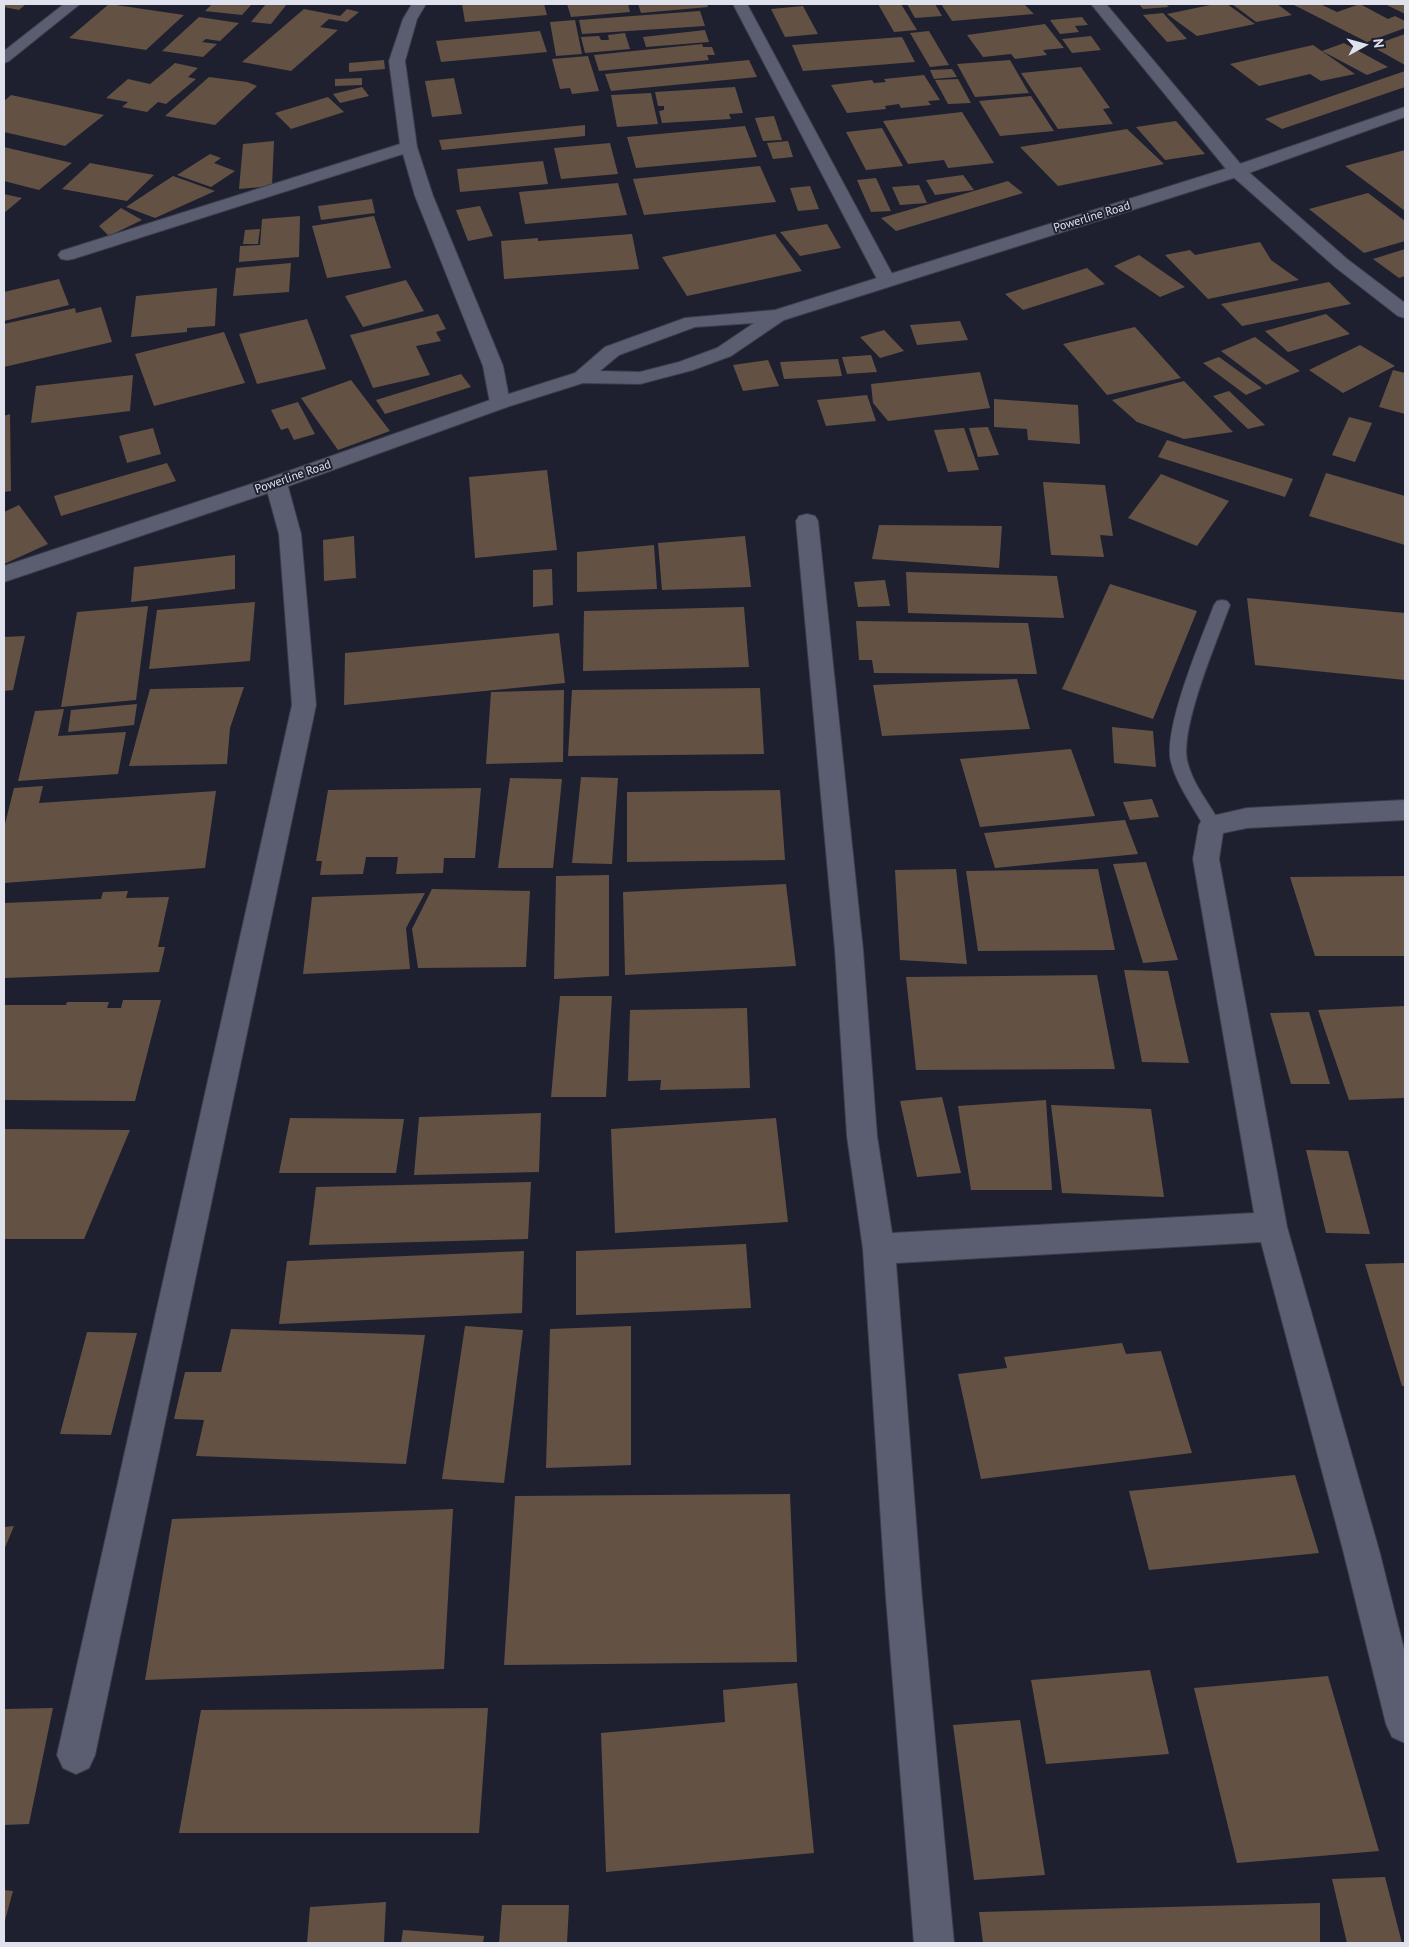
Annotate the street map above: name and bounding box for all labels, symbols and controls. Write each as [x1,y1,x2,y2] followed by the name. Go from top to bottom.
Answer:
[1339,20,1389,70] north arrow
[1369,38,1388,49] text: N
[1052,199,1132,235] street label: Powerline Road
[253,457,333,497] street label: Powerline Road

